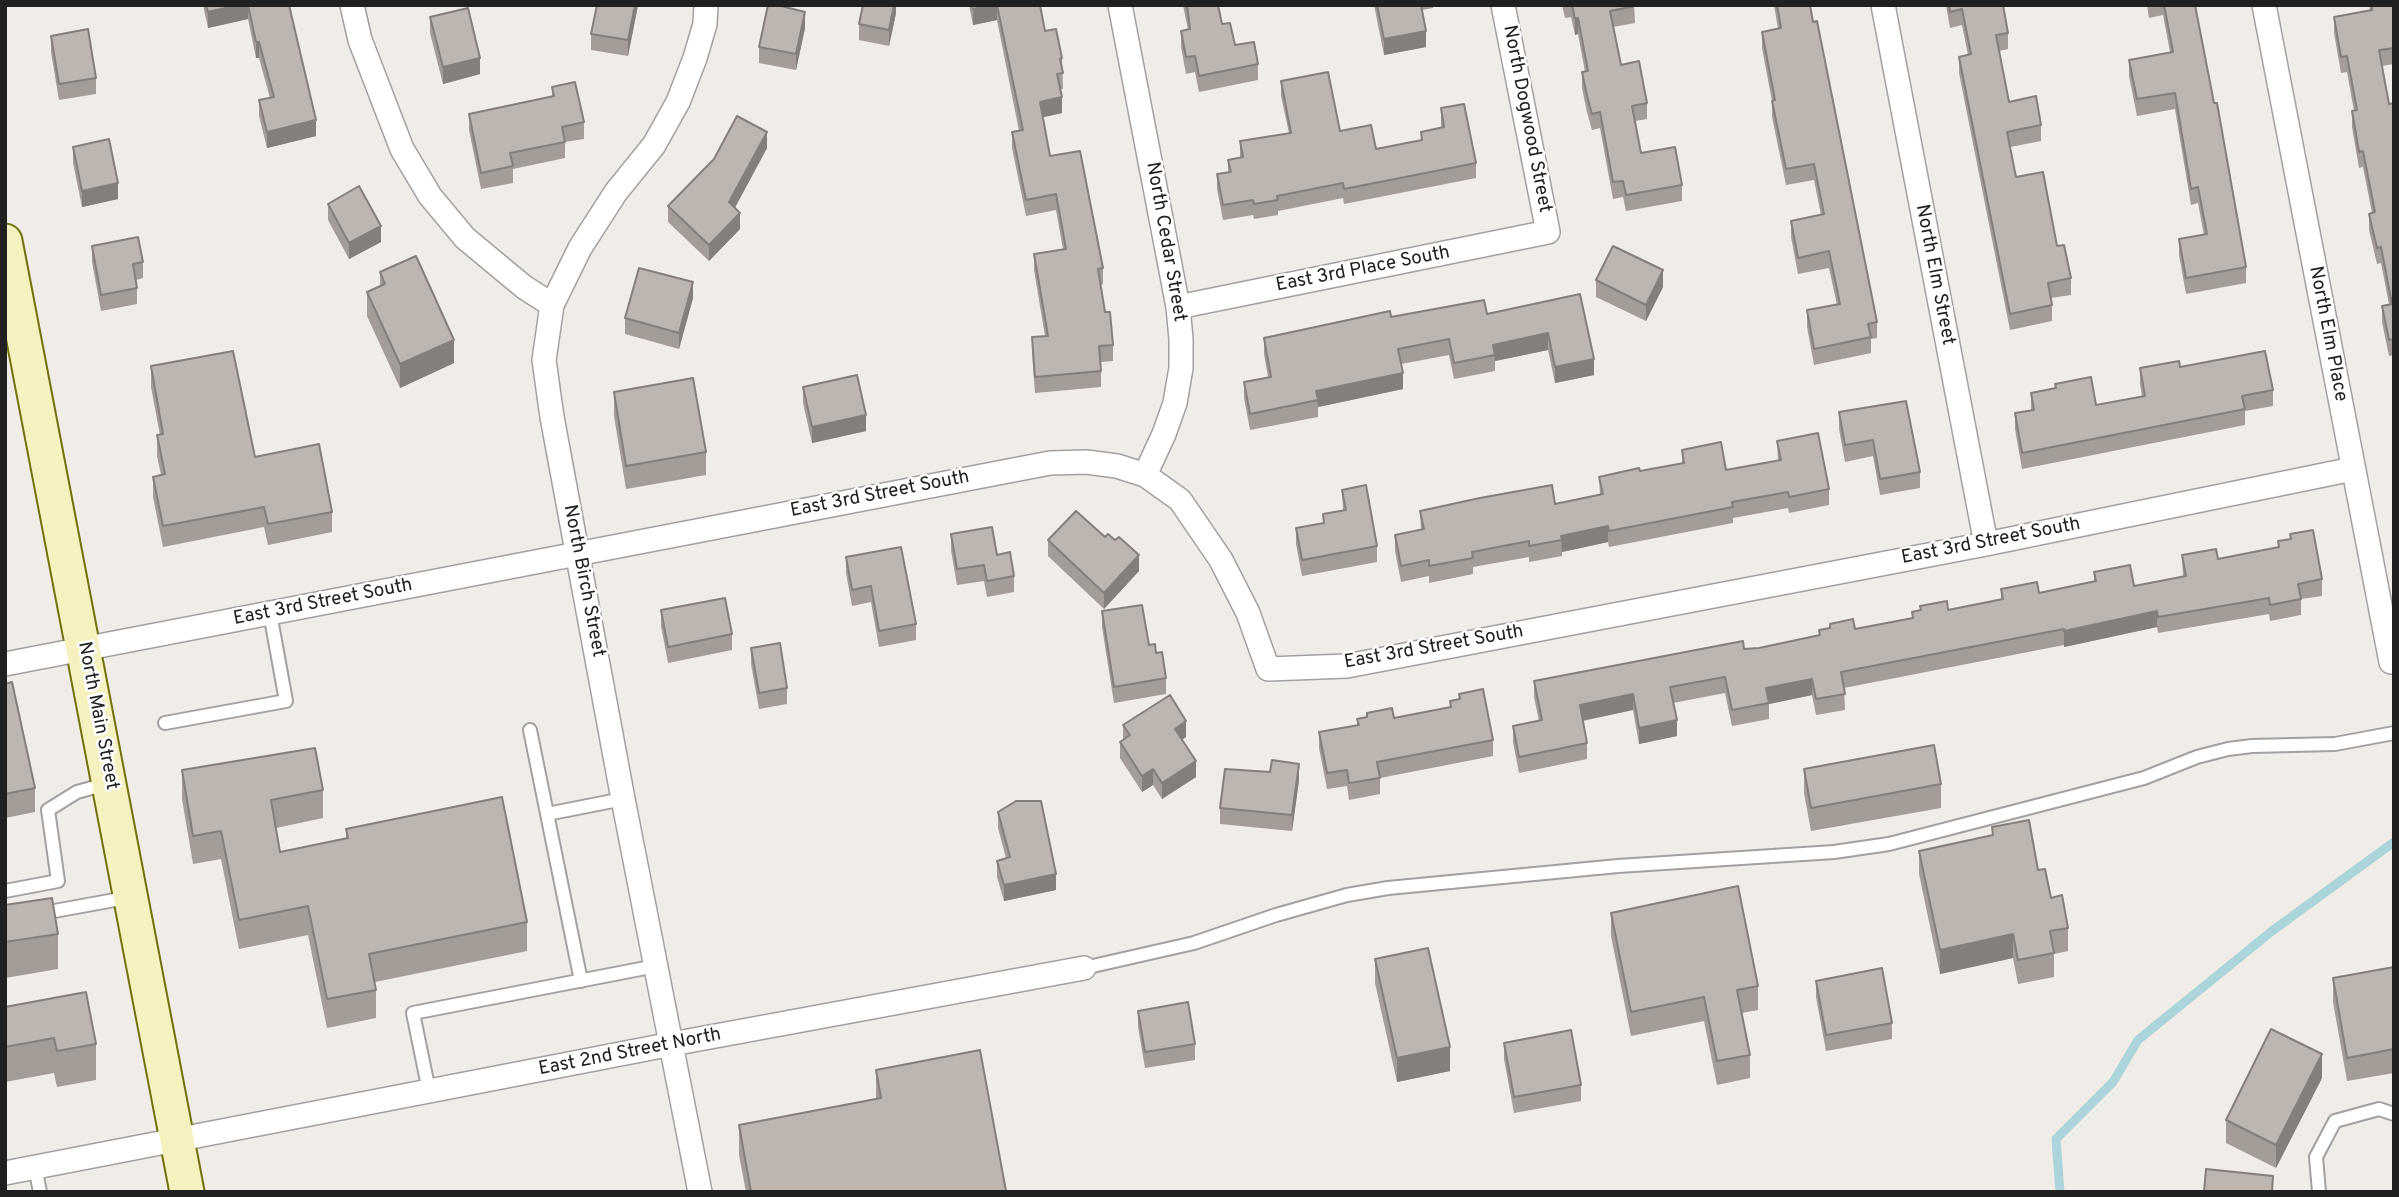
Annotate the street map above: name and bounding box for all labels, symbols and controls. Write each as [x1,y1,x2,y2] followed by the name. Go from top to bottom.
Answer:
[1497,23,1555,215] street label: North Dogwood Street
[1140,160,1190,324] street label: North Cedar Street
[1909,203,1959,347] street label: North Elm Street
[1274,242,1452,298] street label: East 3rd Place South
[2303,264,2351,404] street label: North Elm Place
[789,466,971,524] street label: East 3rd Street South
[557,503,609,659] street label: North Birch Street
[1900,513,2082,571] street label: East 3rd Street South
[232,574,414,632] street label: East 3rd Street South
[1343,621,1525,675] street label: East 3rd Street South
[71,640,123,792] street label: North Main Street
[537,1024,723,1082] street label: East 2nd Street North

